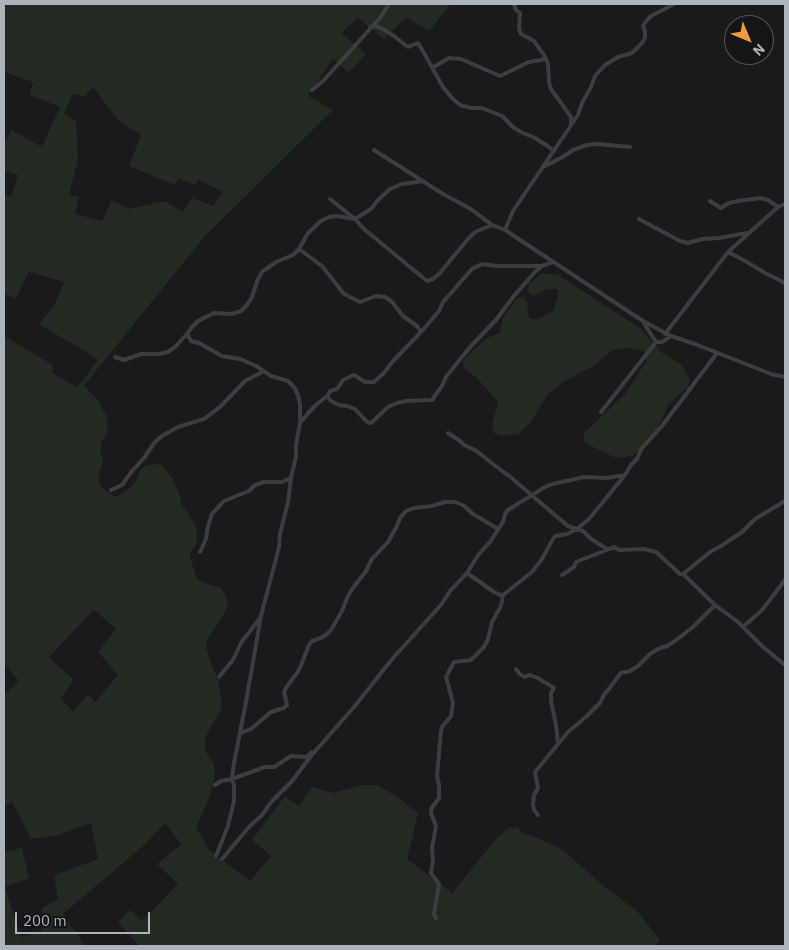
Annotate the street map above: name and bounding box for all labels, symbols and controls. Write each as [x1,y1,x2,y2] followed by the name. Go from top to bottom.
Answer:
[724,15,774,65] north arrow
[749,40,769,60] text: N
[18,902,152,934] scale bar
[23,911,67,930] text: 200 m

